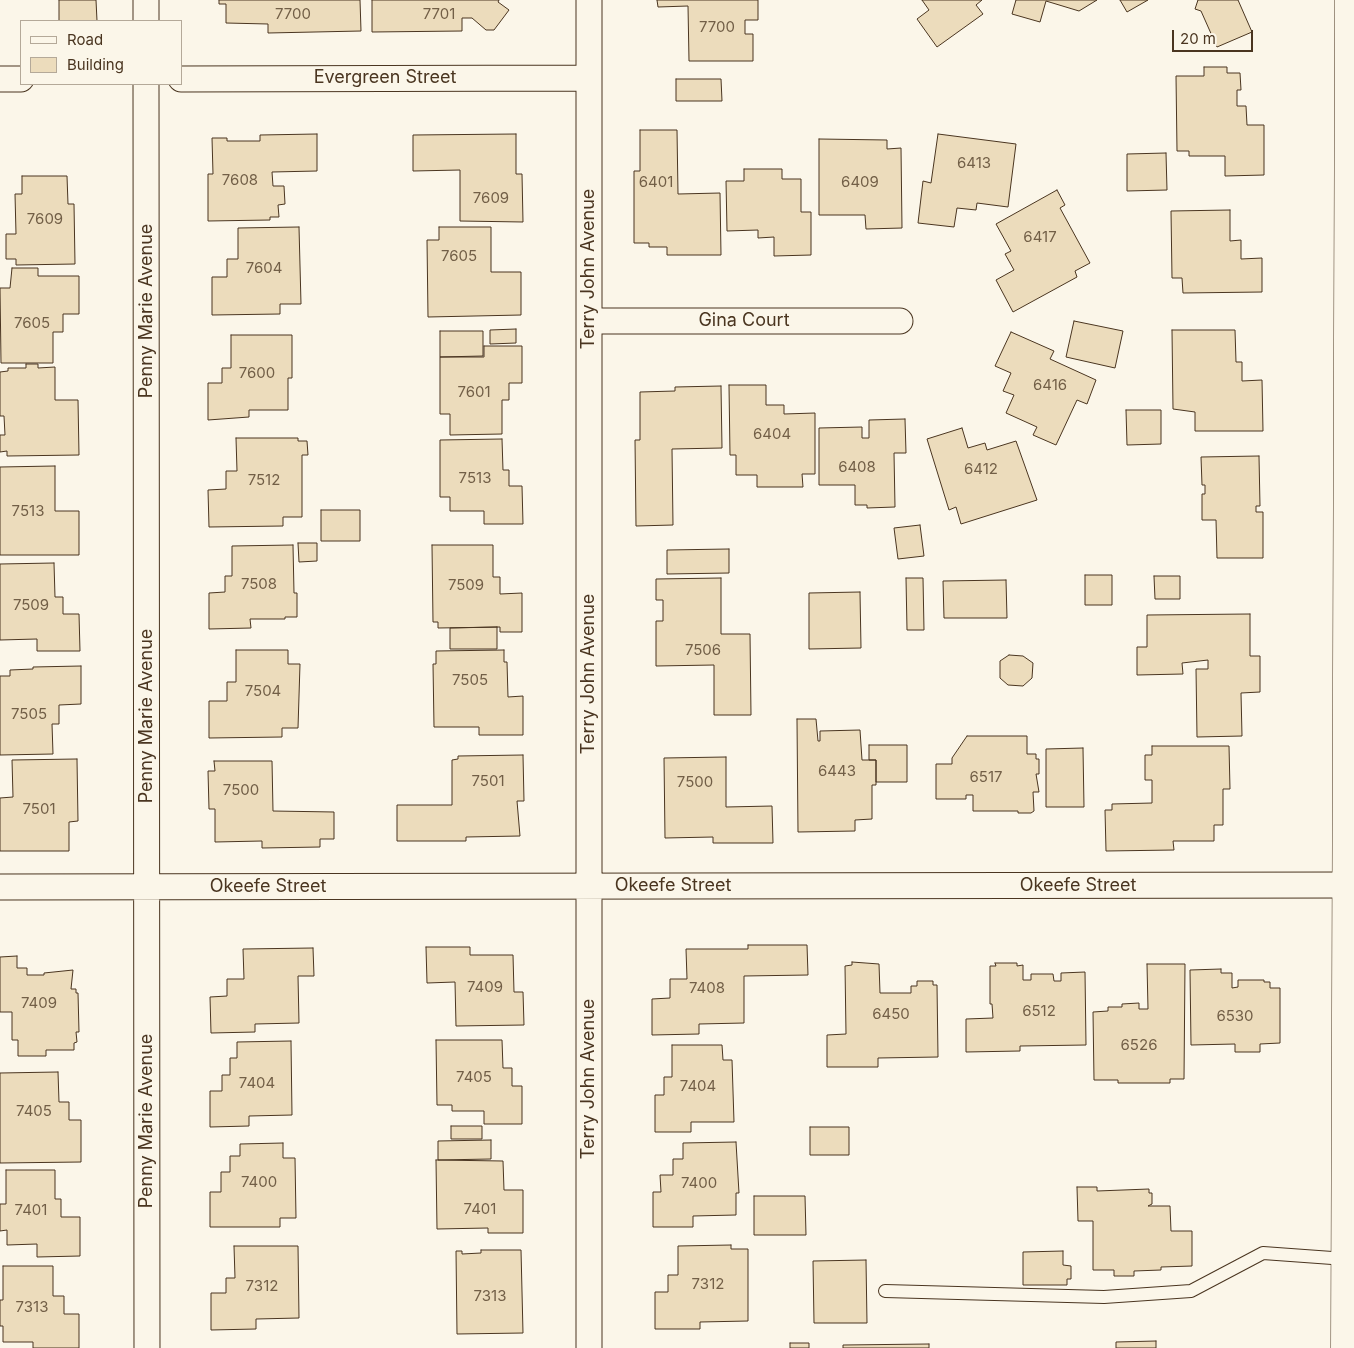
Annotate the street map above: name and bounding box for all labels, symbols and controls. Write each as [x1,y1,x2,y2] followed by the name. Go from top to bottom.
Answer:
[275,5,311,23] house number: 7700
[423,5,455,23] house number: 7701
[699,18,735,36] house number: 7700
[20,20,182,85] legend
[1174,20,1255,52] scale bar
[1180,29,1216,48] text: 20 m
[67,30,103,49] text: Road
[67,55,124,74] text: Building
[314,67,456,89] street label: Evergreen Street
[957,154,991,172] house number: 6413
[222,171,258,189] house number: 7608
[639,173,673,191] house number: 6401
[841,173,879,191] house number: 6409
[473,189,509,207] house number: 7609
[578,189,600,349] street label: Terry John Avenue
[27,210,63,228] house number: 7609
[136,224,158,398] street label: Penny Marie Avenue
[1023,228,1057,246] house number: 6417
[441,247,477,265] house number: 7605
[246,259,282,277] house number: 7604
[698,310,790,332] street label: Gina Court
[14,314,50,332] house number: 7605
[239,364,275,382] house number: 7600
[1033,376,1067,394] house number: 6416
[457,383,491,401] house number: 7601
[753,425,791,443] house number: 6404
[838,458,876,476] house number: 6408
[964,460,998,478] house number: 6412
[459,469,491,487] house number: 7513
[248,471,280,489] house number: 7512
[12,502,44,520] house number: 7513
[241,575,277,593] house number: 7508
[448,576,484,594] house number: 7509
[578,594,600,754] street label: Terry John Avenue
[13,596,49,614] house number: 7509
[136,629,158,803] street label: Penny Marie Avenue
[685,641,721,659] house number: 7506
[452,671,488,689] house number: 7505
[245,682,281,700] house number: 7504
[11,705,47,723] house number: 7505
[818,762,856,780] house number: 6443
[969,768,1003,786] house number: 6517
[471,772,505,790] house number: 7501
[677,773,713,791] house number: 7500
[223,781,259,799] house number: 7500
[22,800,56,818] house number: 7501
[615,875,731,897] street label: Okeefe Street
[1020,875,1136,897] street label: Okeefe Street
[210,876,326,898] street label: Okeefe Street
[467,978,503,996] house number: 7409
[689,979,725,997] house number: 7408
[21,994,57,1012] house number: 7409
[578,999,600,1159] street label: Terry John Avenue
[1022,1002,1056,1020] house number: 6512
[872,1005,910,1023] house number: 6450
[1216,1007,1254,1025] house number: 6530
[136,1034,158,1208] street label: Penny Marie Avenue
[1121,1036,1157,1054] house number: 6526
[456,1068,492,1086] house number: 7405
[239,1074,275,1092] house number: 7404
[680,1077,716,1095] house number: 7404
[16,1102,52,1120] house number: 7405
[241,1173,277,1191] house number: 7400
[681,1174,717,1192] house number: 7400
[464,1200,496,1218] house number: 7401
[15,1201,47,1219] house number: 7401
[692,1275,724,1293] house number: 7312
[246,1277,278,1295] house number: 7312
[474,1287,506,1305] house number: 7313
[16,1298,48,1316] house number: 7313

